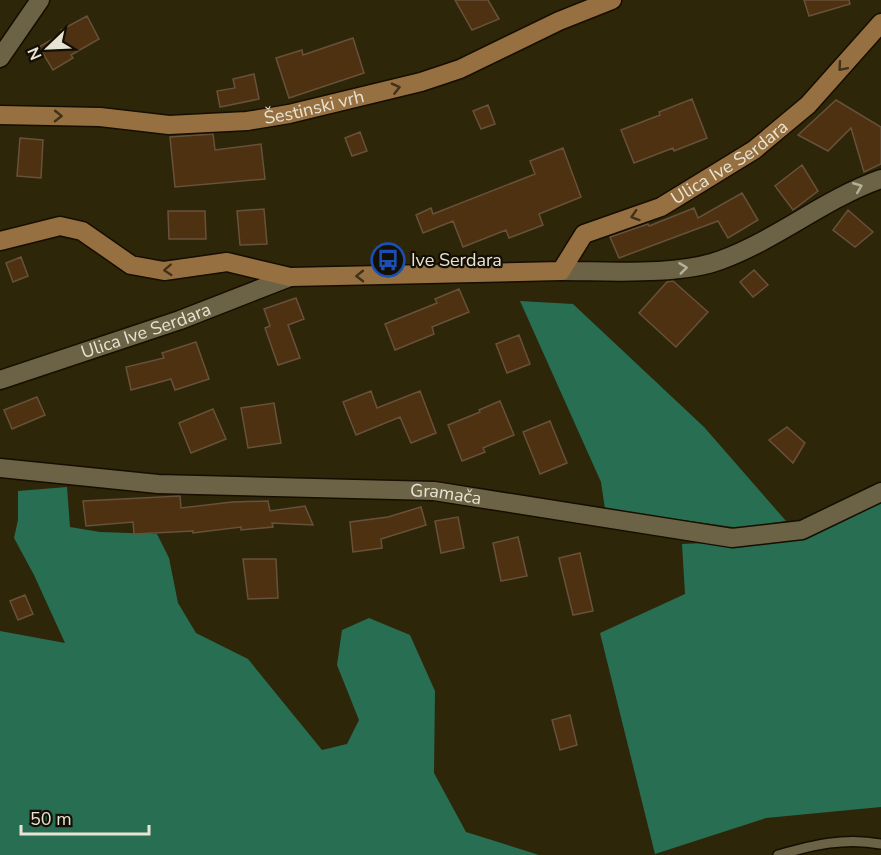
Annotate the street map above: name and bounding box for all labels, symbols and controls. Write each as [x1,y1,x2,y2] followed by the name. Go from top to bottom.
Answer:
[18,18,78,78] north arrow
[23,44,48,63] text: N
[838,60,849,71] one-way arrow
[391,82,401,95] one-way arrow
[262,84,367,130] street label: Šestinski vrh
[54,110,63,122] one-way arrow
[666,115,793,210] street label: Ulica Ive Serdara
[852,182,863,194] one-way arrow
[630,209,641,221] one-way arrow
[370,242,406,278] bus stop icon: Ive Serdara
[411,248,502,272] place label: Ive Serdara
[163,263,172,276] one-way arrow
[678,263,687,275] one-way arrow
[356,270,365,282] one-way arrow
[78,297,214,364] street label: Ulica Ive Serdara
[410,478,483,510] street label: Gramača
[21,798,148,836] scale bar
[30,807,72,831] text: 50 m

